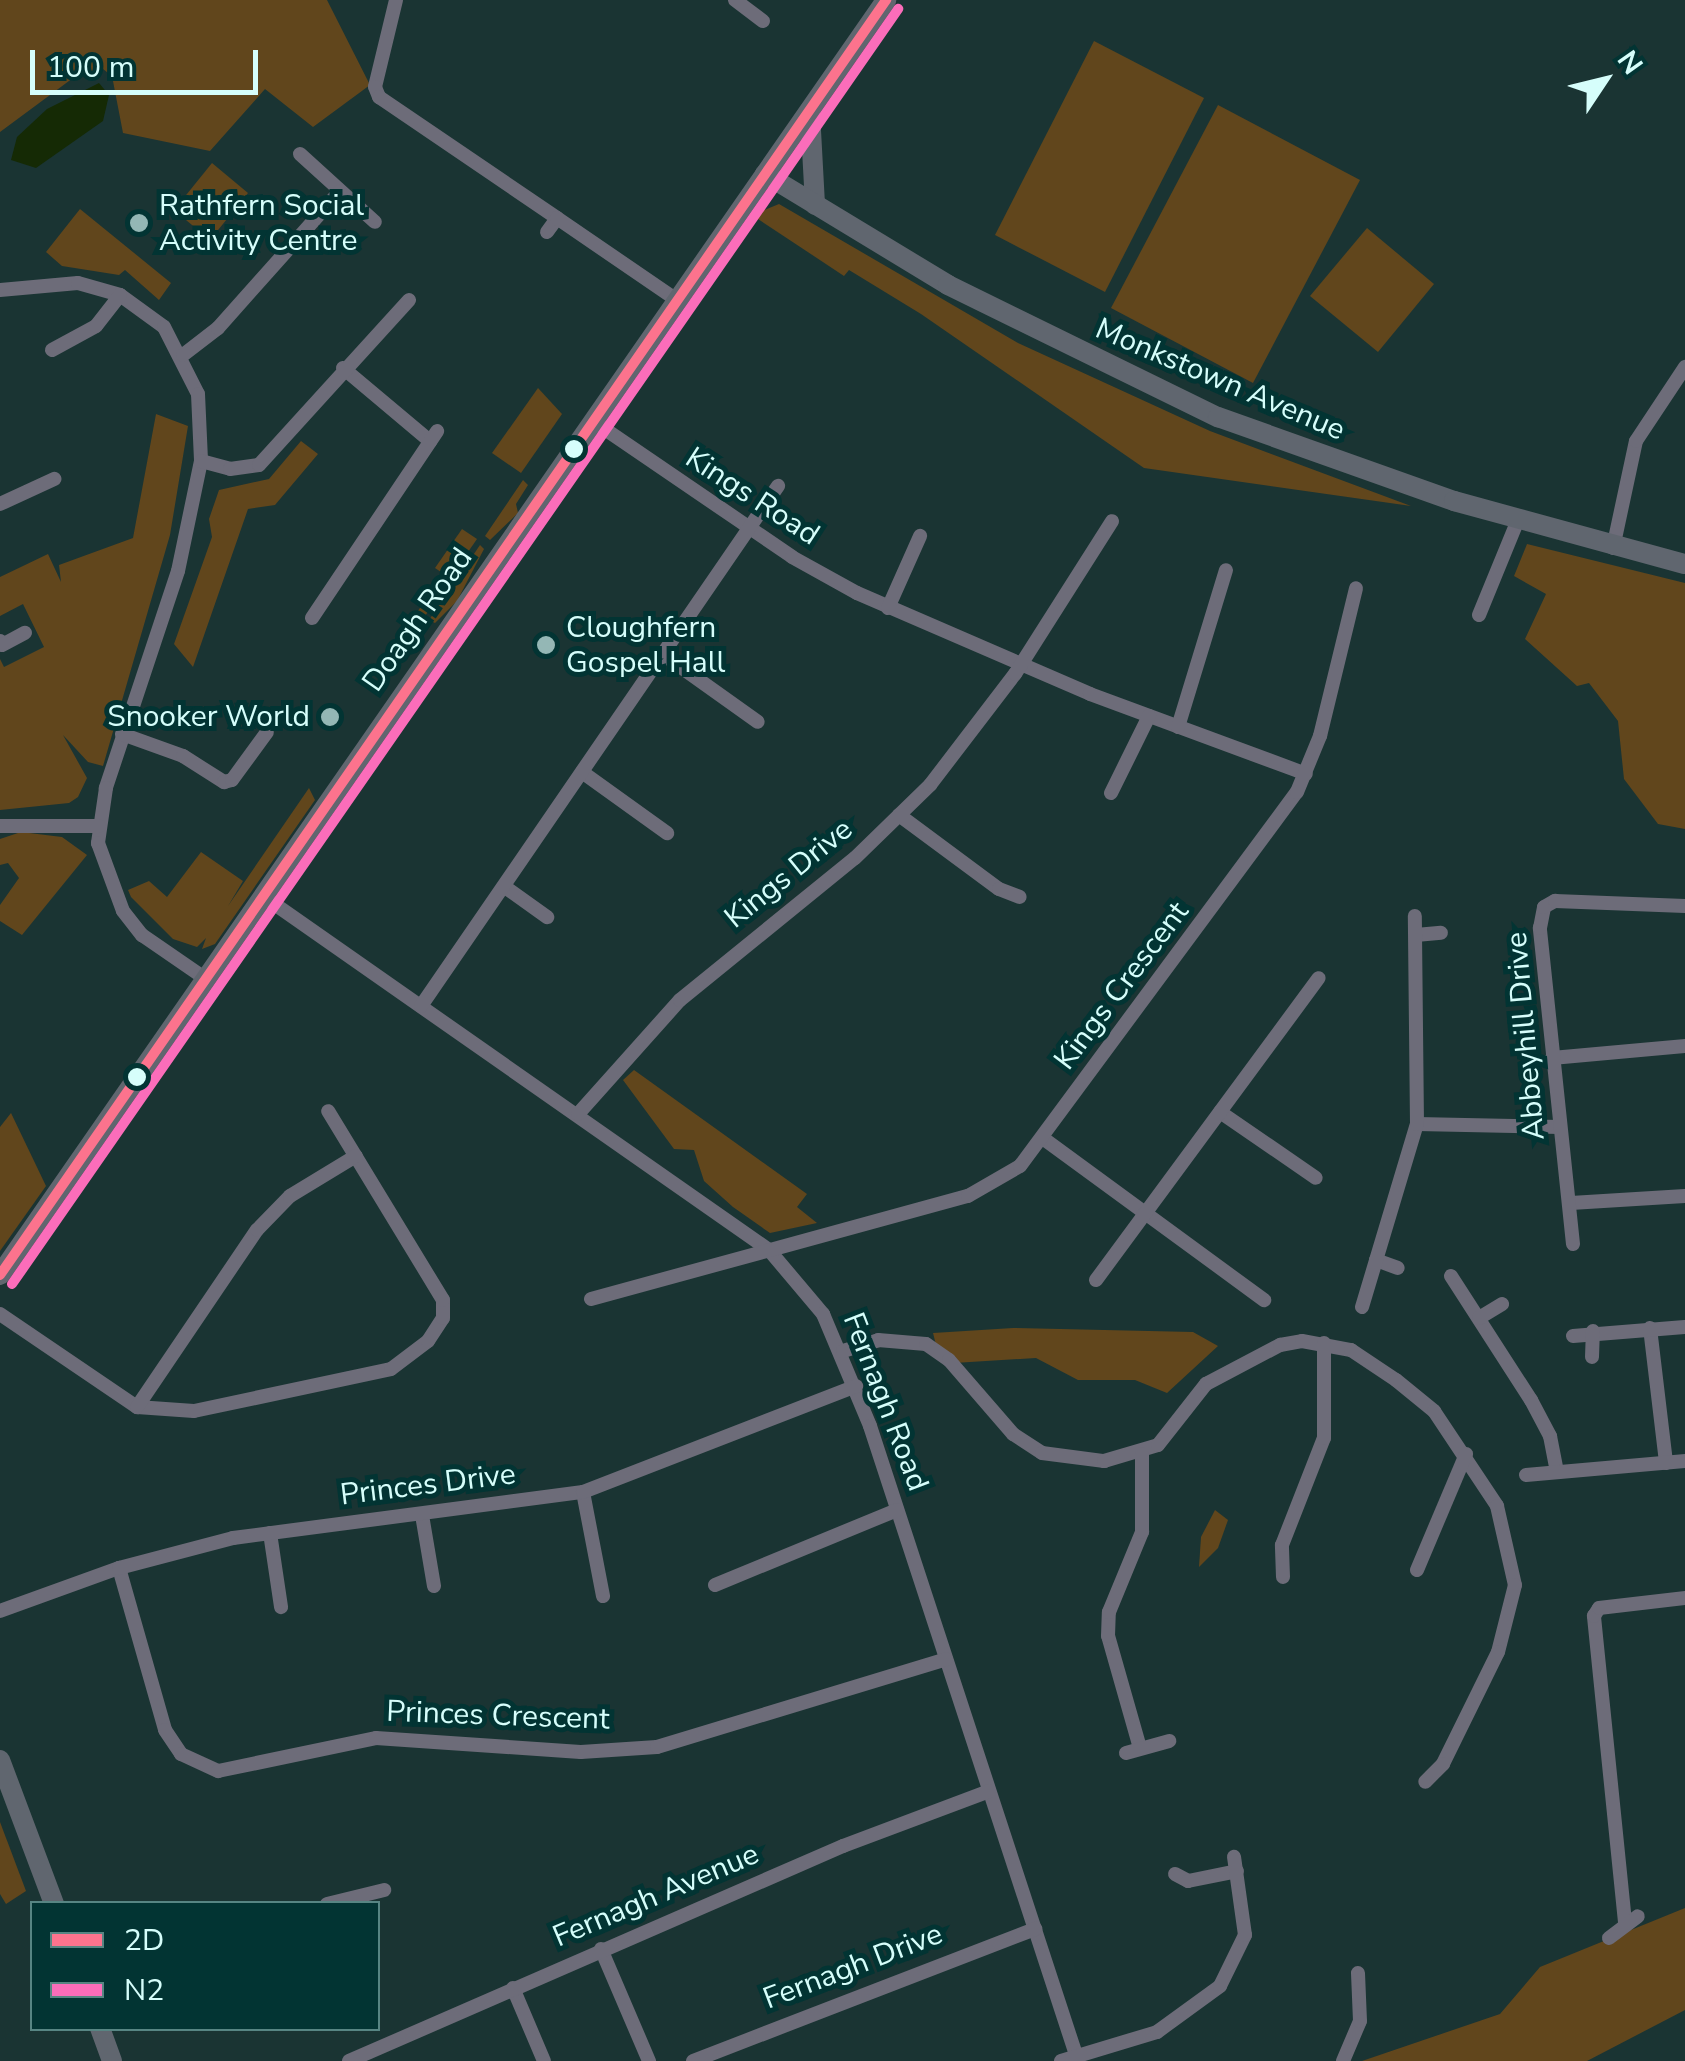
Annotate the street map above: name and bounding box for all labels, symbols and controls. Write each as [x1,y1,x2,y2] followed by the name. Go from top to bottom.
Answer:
[35,30,262,92] scale bar
[1555,30,1655,130] north arrow
[1608,43,1651,82] text: N
[47,47,134,88] text: 100 m
[159,188,364,258] place label: Rathfern Social Activity Centre
[128,212,150,234] marker: Rathfern Social Activity Centre
[1090,311,1350,449] street label: Monkstown Avenue
[564,439,584,459] unlabelled marker
[678,440,826,554] street label: Kings Road
[355,541,481,699] street label: Doagh Road
[566,610,725,680] place label: Cloughfern Gospel Hall
[535,634,557,656] marker: Cloughfern Gospel Hall
[107,699,310,735] place label: Snooker World
[319,706,341,728] marker: Snooker World
[718,812,860,936] street label: Kings Drive
[1047,895,1197,1077] street label: Kings Crescent
[1499,930,1553,1142] street label: Abbeyhill Drive
[127,1067,147,1087] unlabelled marker
[835,1308,935,1496] street label: Fernagh Road
[338,1456,518,1514] street label: Princes Drive
[386,1694,610,1738] street label: Princes Crescent
[548,1836,764,1956] street label: Fernagh Avenue
[30,1901,380,2031] legend
[758,1916,948,2018] street label: Fernagh Drive
[124,1920,164,1961] text: 2D
[124,1970,164,2011] text: N2

